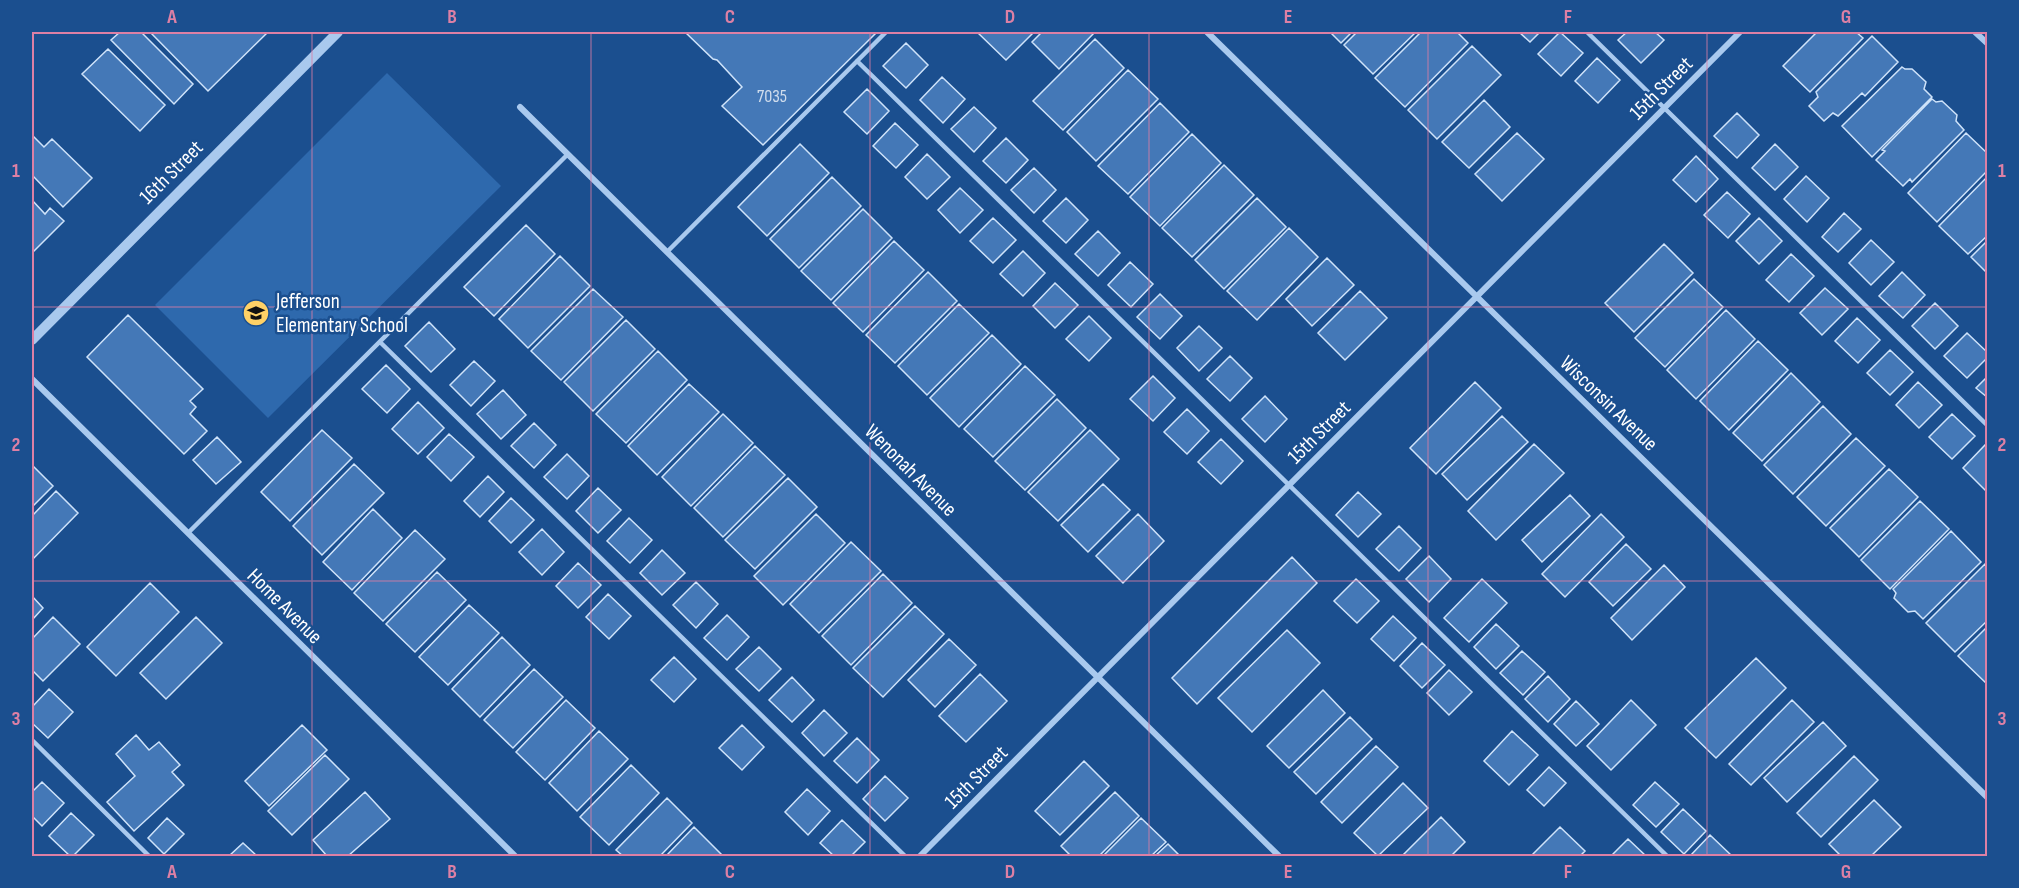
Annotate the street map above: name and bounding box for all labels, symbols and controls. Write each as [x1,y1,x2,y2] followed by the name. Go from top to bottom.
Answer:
[166,5,177,29] text: A
[447,5,457,29] text: B
[725,5,735,29] text: C
[1005,5,1015,29] text: D
[1284,5,1292,29] text: E
[1564,5,1572,29] text: F
[1841,5,1851,29] text: G
[1625,52,1698,125] street label: 15th Street
[757,86,787,107] house number: 7035
[134,135,208,209] street label: 16th Street
[12,159,20,183] text: 1
[1998,159,2006,183] text: 1
[275,289,408,338] place label: Jefferson Elementary School
[241,298,271,328] school or university icon: Jefferson Elementary School
[1555,351,1663,456] street label: Wisconsin Avenue
[1283,396,1356,469] street label: 15th Street
[859,419,962,522] street label: Wenonah Avenue
[12,433,20,457] text: 2
[1998,433,2006,457] text: 2
[242,564,327,649] street label: Home Avenue
[12,707,21,731] text: 3
[1998,707,2007,731] text: 3
[940,741,1013,814] street label: 15th Street
[166,860,177,884] text: A
[447,860,457,884] text: B
[725,860,735,884] text: C
[1005,860,1015,884] text: D
[1284,860,1292,884] text: E
[1564,860,1572,884] text: F
[1841,860,1851,884] text: G

